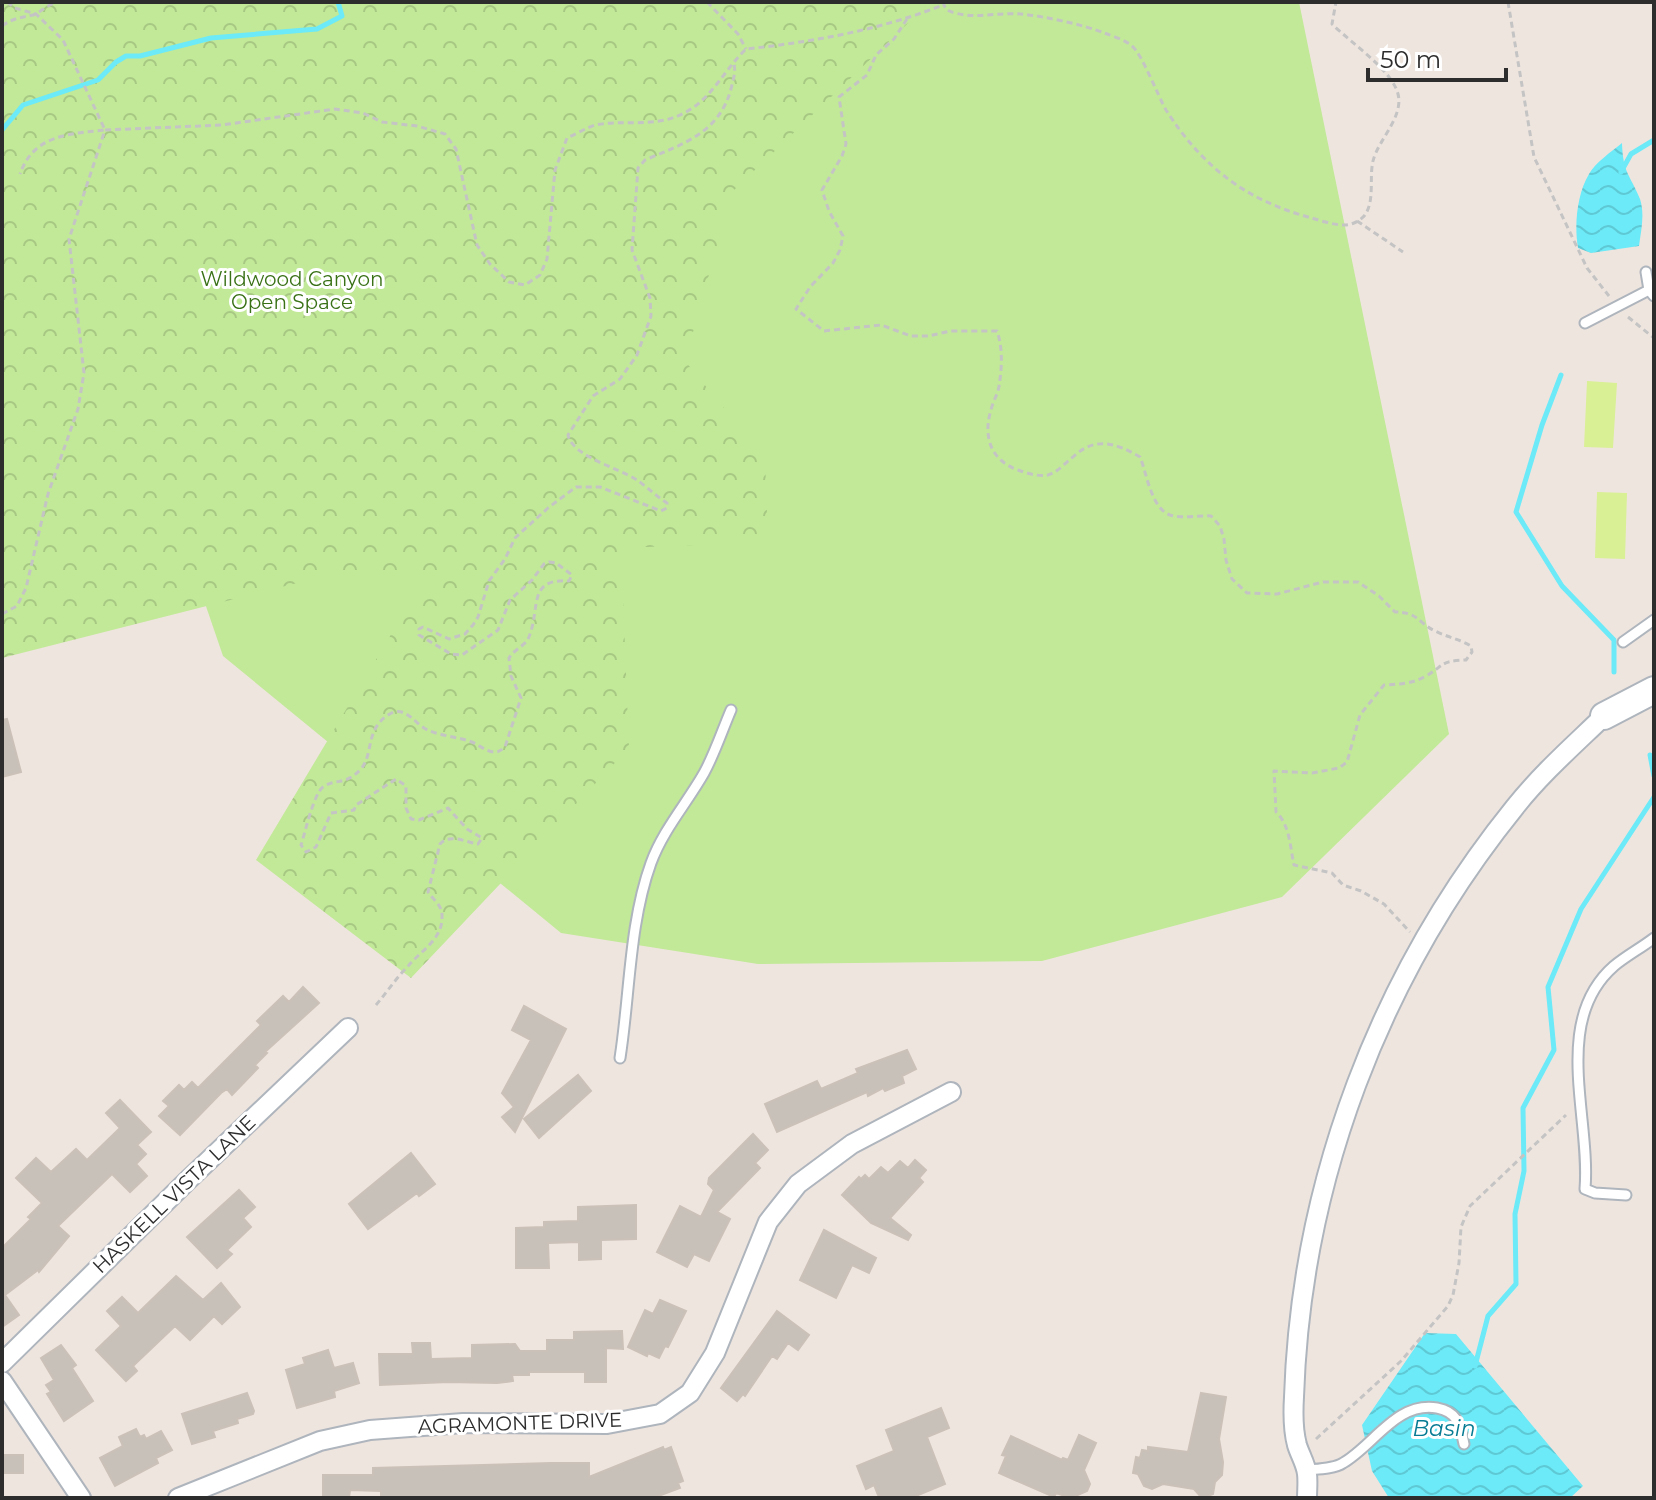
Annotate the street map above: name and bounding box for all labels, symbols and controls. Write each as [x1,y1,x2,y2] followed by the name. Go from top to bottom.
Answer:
[1368,32,1506,82] scale bar
[1380,45,1441,74] text: 50 m
[201,267,383,314] park label: Wildwood Canyon Open Space
[88,1110,260,1278] street label: HASKELL VISTA LANE
[417,1407,623,1439] street label: AGRAMONTE DRIVE
[1412,1415,1476,1442] water label: Basin

